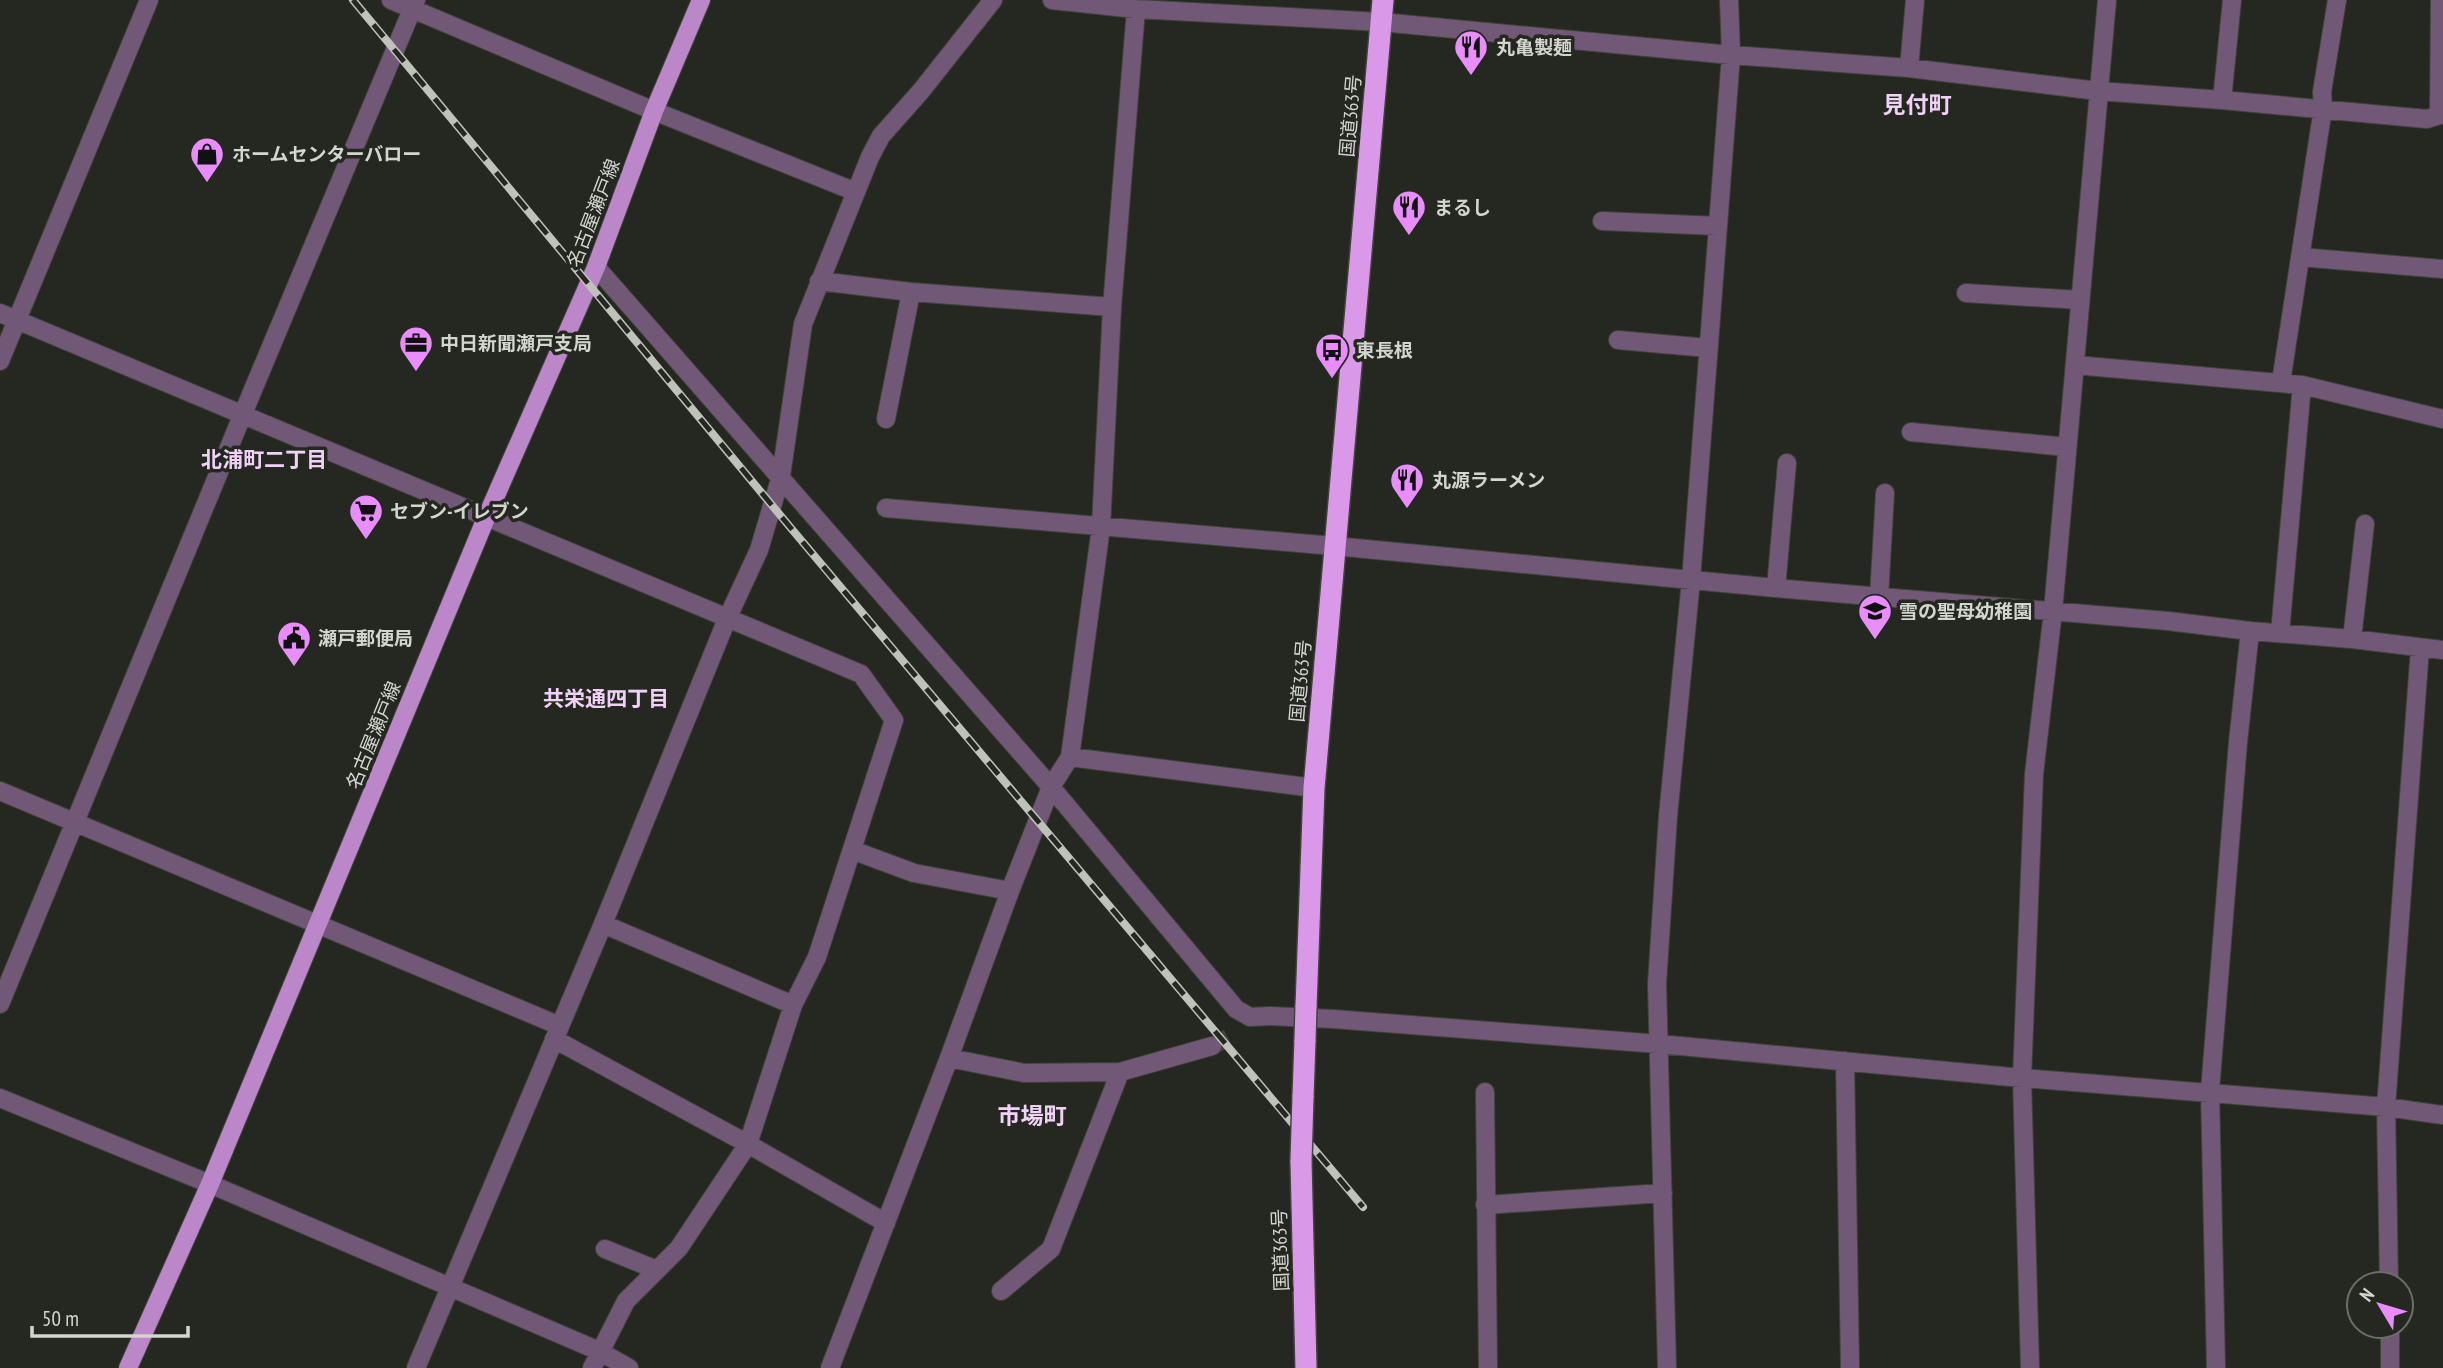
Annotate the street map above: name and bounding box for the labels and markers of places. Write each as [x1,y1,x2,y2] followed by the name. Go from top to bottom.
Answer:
[1452,28,1490,77] restaurant icon: 丸亀製麺
[1496,35,1572,59] place label: 丸亀製麺
[188,135,226,184] shop icon: ホームセンターバロー
[232,142,421,166] place label: ホームセンターバロー
[1390,188,1428,237] restaurant icon: まるし
[1434,195,1491,219] place label: まるし
[397,324,435,373] office icon: 中日新聞瀬戸支局
[440,331,592,355] place label: 中日新聞瀬戸支局
[1313,331,1351,380] bus stop icon: 東長根
[1356,338,1413,362] place label: 東長根
[1388,461,1426,510] restaurant icon: 丸源ラーメン
[1432,468,1545,492] place label: 丸源ラーメン
[347,492,385,541] supermarket icon: セブン-イレブン
[390,499,529,523] place label: セブン-イレブン
[1856,592,1894,641] school or university icon: 雪の聖母幼稚園
[1899,599,2032,623] place label: 雪の聖母幼稚園
[275,619,313,668] public building icon: 瀬戸郵便局
[318,626,413,650] place label: 瀬戸郵便局

